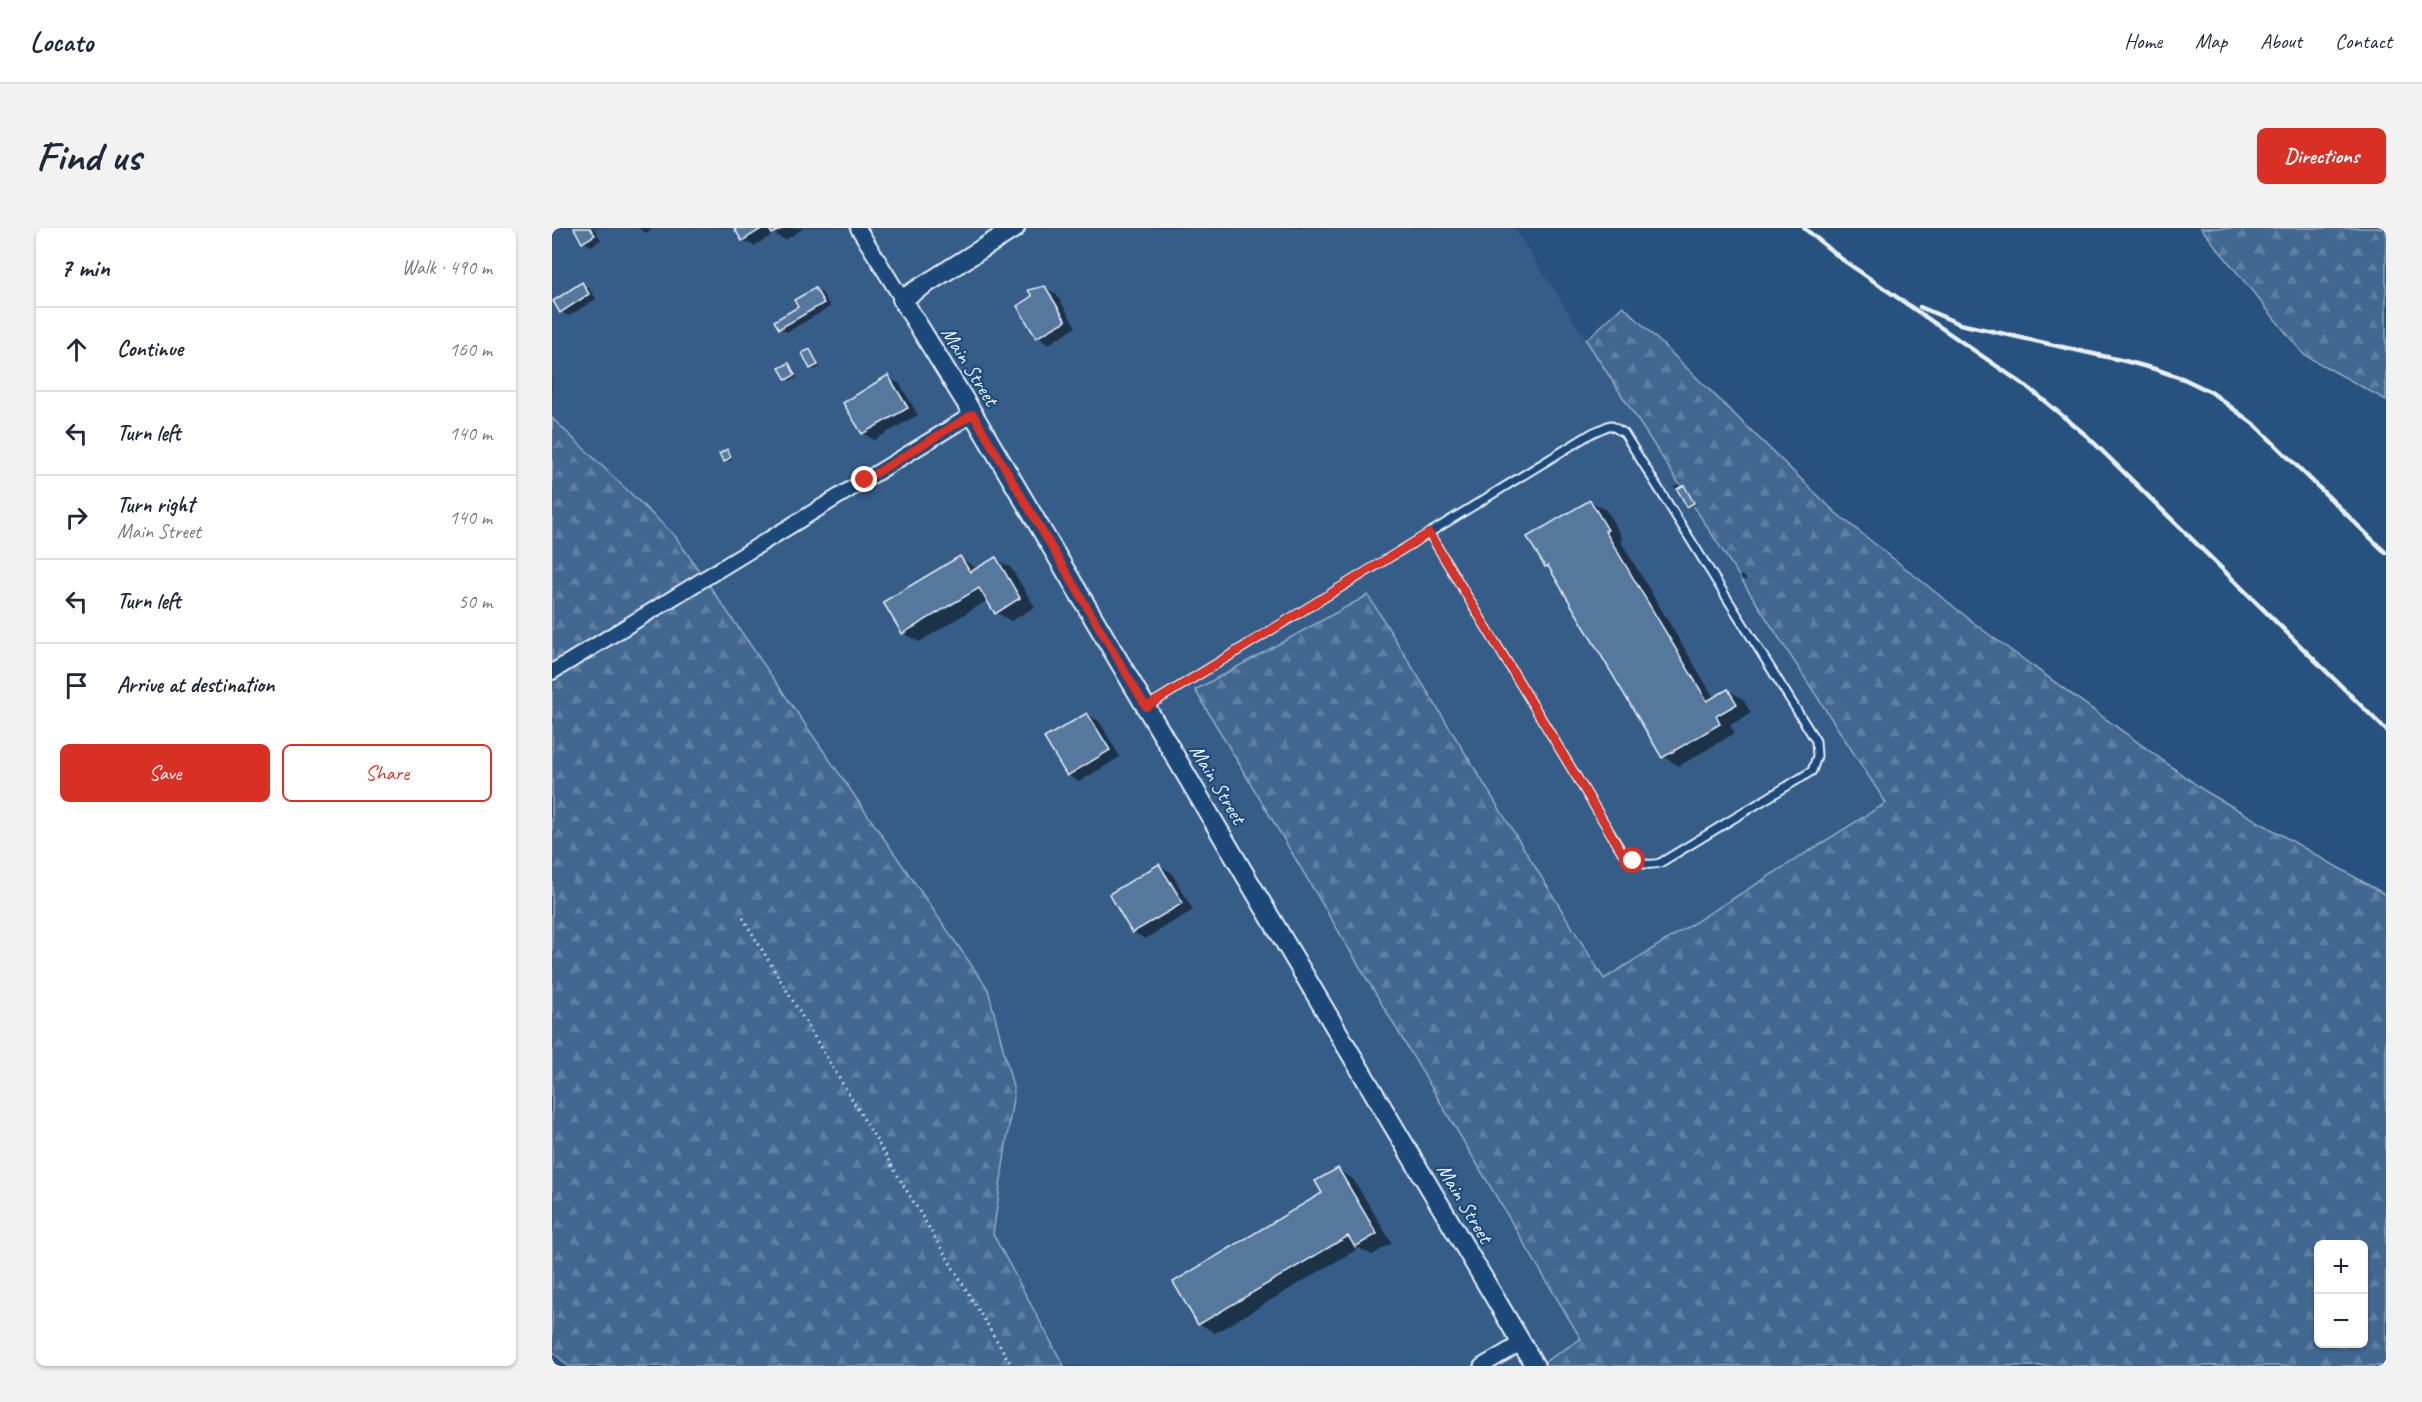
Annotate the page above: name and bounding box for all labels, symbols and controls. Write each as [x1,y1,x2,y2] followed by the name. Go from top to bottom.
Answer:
[30,24,93,59] text: Locato
[2124,28,2162,54] text: Home
[2195,28,2227,54] text: Map
[2260,28,2302,54] text: About
[2335,28,2392,54] text: Contact
[2257,128,2386,184] button: Directions
[36,130,141,183] text: Find us
[60,251,110,284] text: 7 min
[402,255,492,280] text: Walk · 490 m
[936,322,1005,412] street label: Main Street
[60,333,93,366] icon: ahead
[117,335,183,363] text: Continue
[449,337,492,362] text: 160 m
[60,417,93,450] icon: left
[117,419,181,447] text: Turn left
[449,421,492,446] text: 140 m
[851,466,877,492] route end
[117,491,194,519] text: Turn right
[60,501,93,534] icon: right
[449,505,492,530] text: 140 m
[117,519,201,544] text: Main Street
[60,585,93,618] icon: left
[117,587,181,615] text: Turn left
[458,589,492,614] text: 50 m
[60,669,93,702] icon: arrive
[117,671,274,699] text: Arrive at destination
[1184,740,1253,830] street label: Main Street
[60,744,270,802] button: Save
[282,744,492,802] button: Share
[1619,847,1645,873] route start
[1431,1159,1500,1249] street label: Main Street
[2314,1240,2368,1348] map controls
[2314,1240,2368,1294] button: +
[2314,1294,2368,1348] button: −

